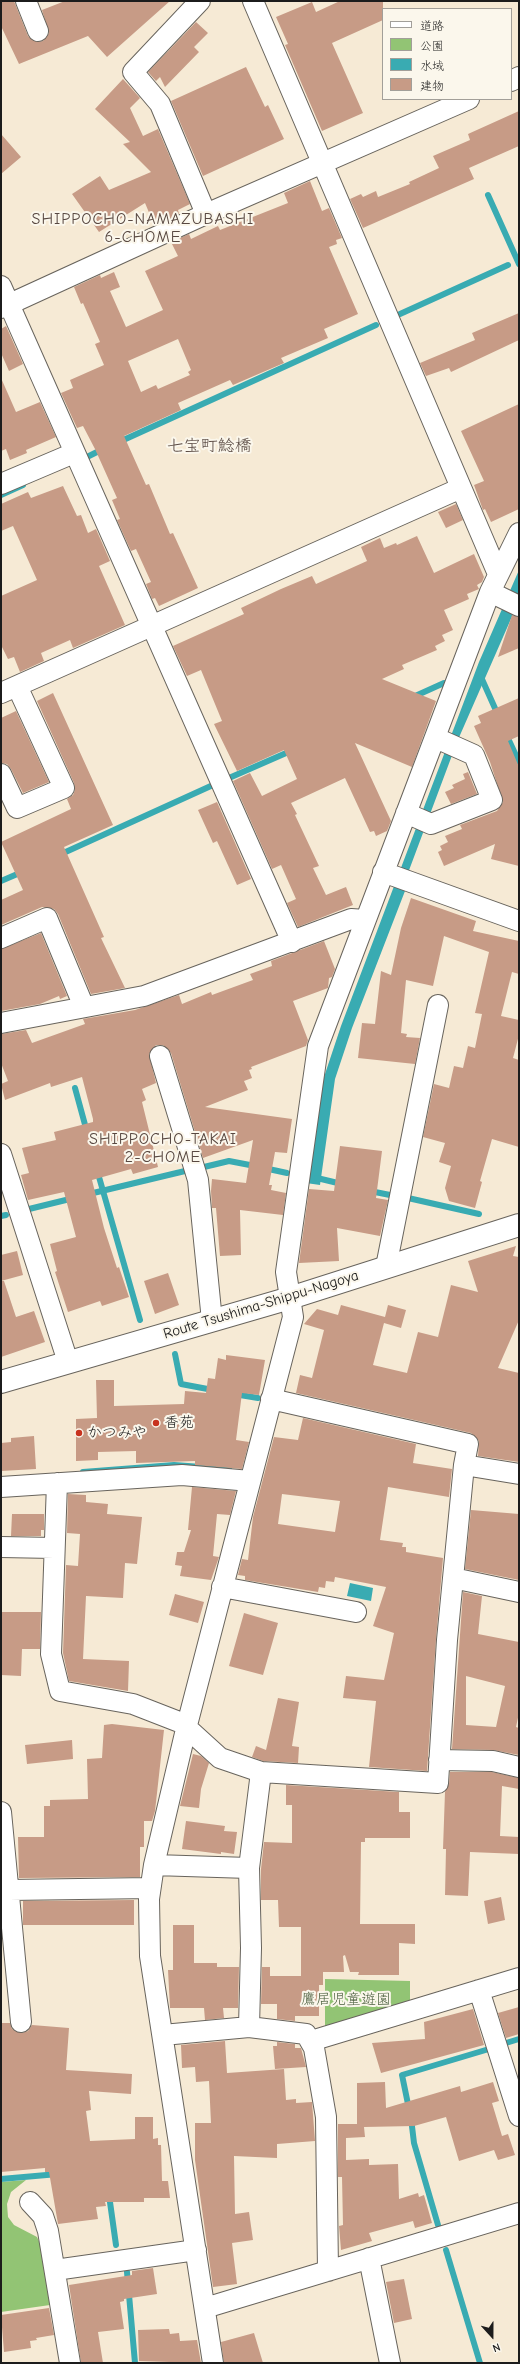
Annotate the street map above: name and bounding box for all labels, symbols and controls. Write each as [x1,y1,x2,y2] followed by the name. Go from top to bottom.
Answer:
[382,8,512,100] legend
[420,19,444,33] text: 道路
[420,39,444,53] text: 公園
[420,59,444,73] text: 水域
[420,79,444,93] text: 建物
[32,209,254,247] district label: SHIPPOCHO-NAMAZUBASHI 6-CHOME
[167,436,251,456] district label: 七宝町鯰橋
[89,1129,237,1167] district label: SHIPPOCHO-TAKAI 2-CHOME
[161,1267,361,1343] street label: Route Tsushima-Shippu-Nagoya
[164,1414,194,1432] place label: 香苑
[151,1418,161,1428] marker: 香苑
[87,1424,147,1442] place label: かつみや
[74,1428,84,1438] marker: かつみや
[301,1991,391,2009] park label: 鷹居児童遊園
[472,2316,512,2356] north arrow
[491,2340,502,2355] text: N

